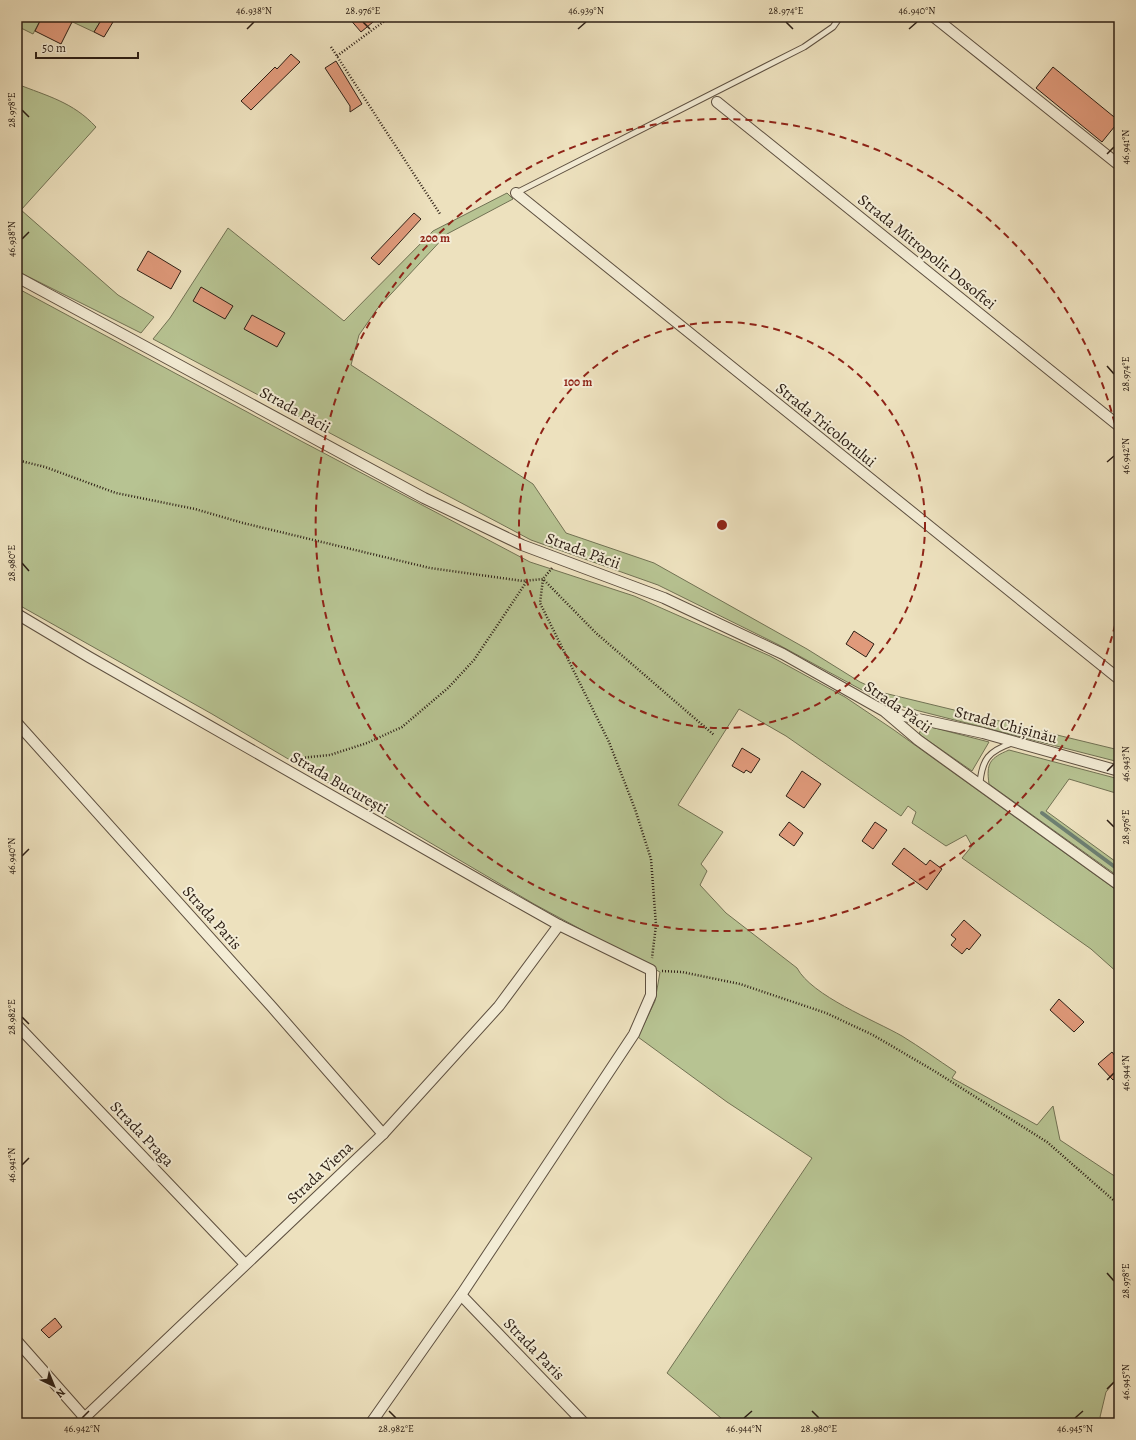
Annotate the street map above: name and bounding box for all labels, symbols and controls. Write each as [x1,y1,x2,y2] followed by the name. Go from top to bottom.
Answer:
[236,4,272,17] text: 46.938°N
[346,4,381,17] text: 28.976°E
[568,4,604,17] text: 46.939°N
[769,4,804,17] text: 28.974°E
[899,4,935,17] text: 46.940°N
[36,34,138,60] scale bar
[42,40,66,56] text: 50 m
[5,92,18,128] text: 28.978°E
[1119,130,1132,164] text: 46.941°N
[853,189,1001,315] street label: Strada Mitropolit Dosoftei
[5,221,18,257] text: 46.938°N
[420,230,450,246] text: 200 m
[1119,356,1132,391] text: 28.974°E
[564,374,592,390] text: 100 m
[771,378,881,472] street label: Strada Tricolorului
[255,381,335,439] street label: Strada Păcii
[1119,438,1132,474] text: 46.942°N
[715,518,729,532] centre of rings
[543,527,623,575] street label: Strada Păcii
[5,545,18,581] text: 28.980°E
[860,676,936,738] street label: Strada Păcii
[952,701,1060,749] street label: Strada Chișinău
[286,746,392,820] street label: Strada București
[1119,746,1132,782] text: 46.943°N
[1119,809,1132,844] text: 28.976°E
[5,838,18,874] text: 46.940°N
[177,881,247,955] street label: Strada Paris
[5,999,18,1035] text: 28.982°E
[1119,1055,1132,1091] text: 46.944°N
[105,1096,179,1172] street label: Strada Praga
[282,1136,358,1209] street label: Strada Viena
[5,1148,18,1182] text: 46.941°N
[1119,1263,1132,1299] text: 28.978°E
[498,1313,570,1385] street label: Strada Paris
[1119,1364,1132,1400] text: 46.945°N
[34,1366,74,1406] north arrow
[52,1385,69,1401] text: N
[64,1422,100,1435] text: 46.942°N
[378,1422,414,1435] text: 28.982°E
[726,1422,762,1435] text: 46.944°N
[801,1422,837,1435] text: 28.980°E
[1057,1422,1093,1435] text: 46.945°N

